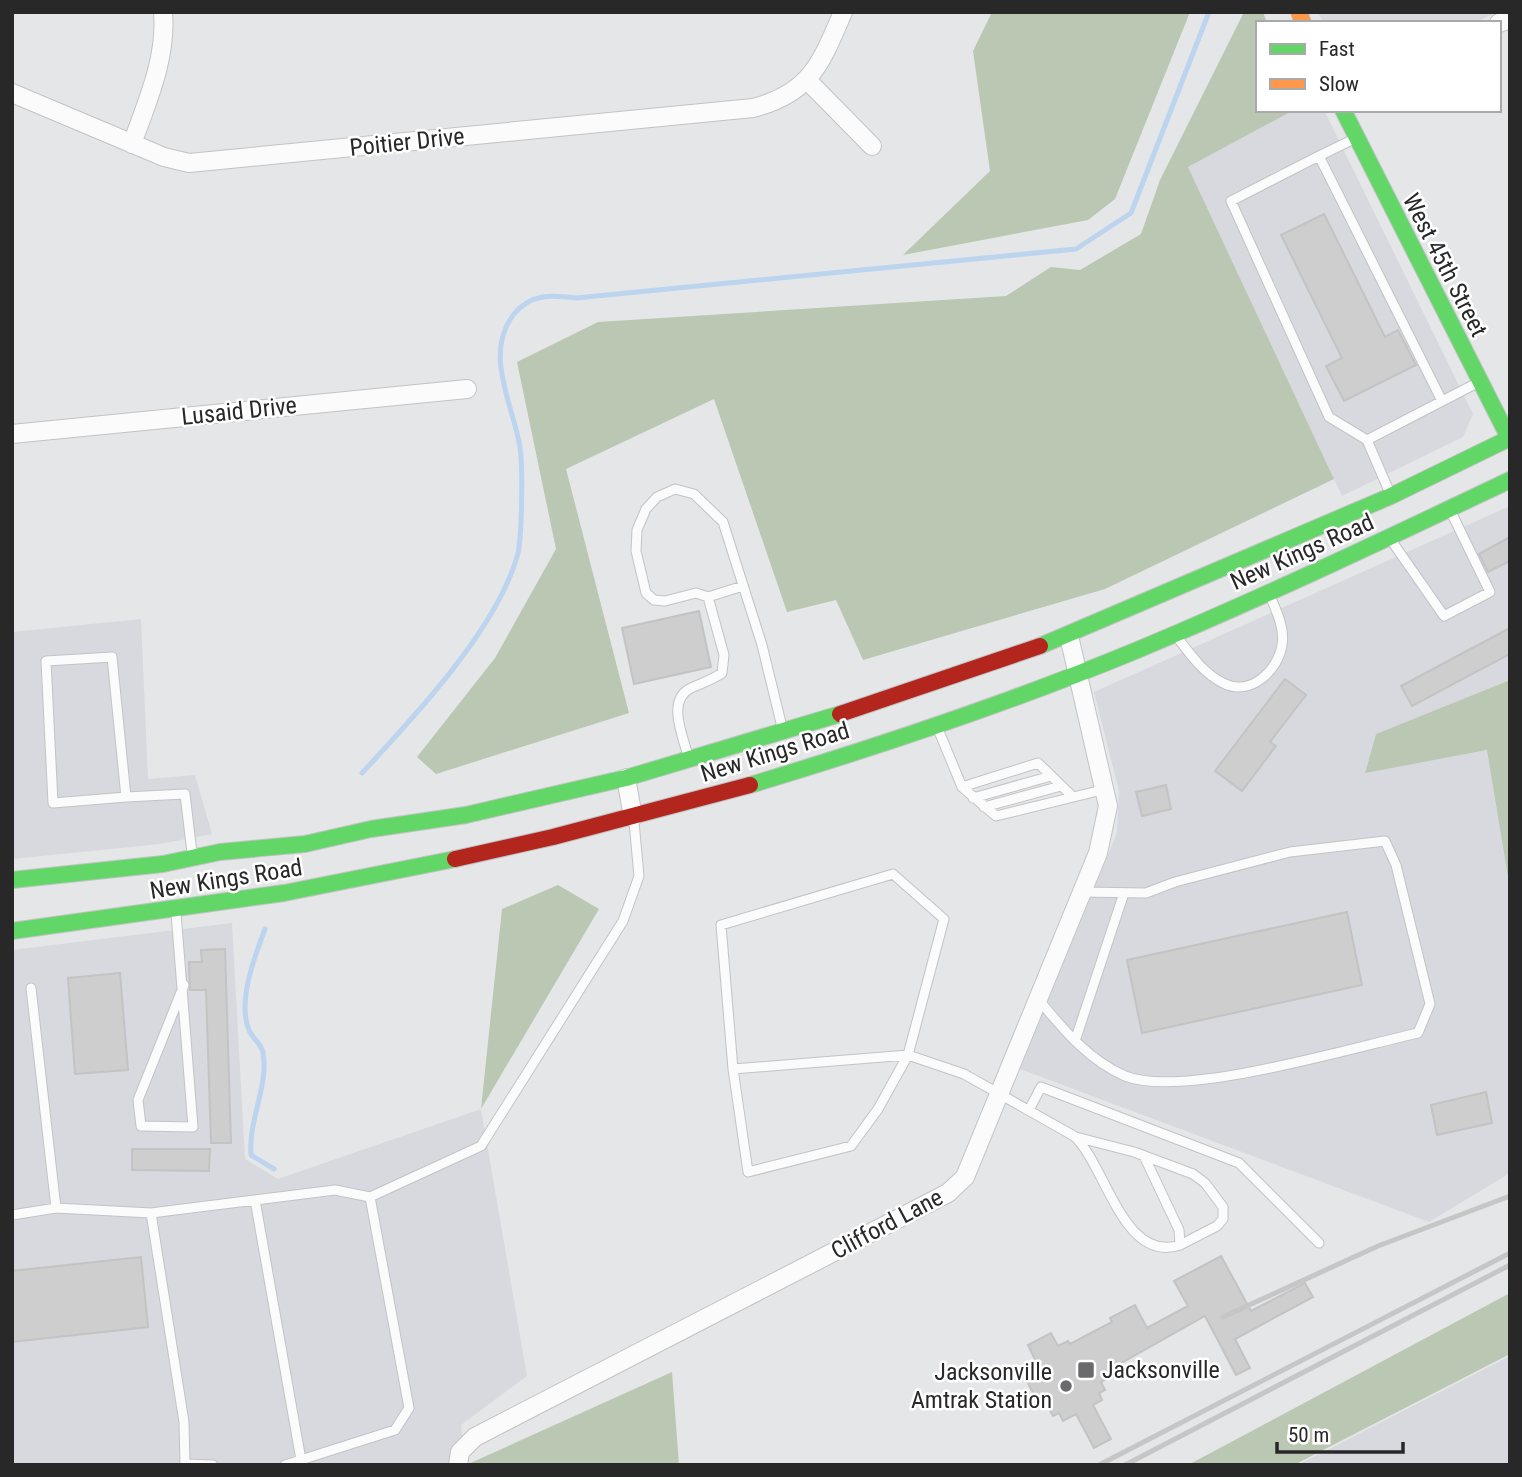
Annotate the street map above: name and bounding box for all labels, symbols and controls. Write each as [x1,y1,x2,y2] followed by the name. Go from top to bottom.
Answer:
[1256,21,1501,112] legend
[1319,37,1355,61] text: Fast
[1319,72,1359,96] text: Slow
[348,122,466,162] street label: Poitier Drive
[1397,189,1493,341] street label: West 45th Street
[180,391,298,431] street label: Lusaid Drive
[1226,508,1378,596] street label: New Kings Road
[697,716,853,788] street label: New Kings Road
[148,853,304,905] street label: New Kings Road
[826,1183,948,1265] street label: Clifford Lane
[1102,1356,1220,1384] place label: Jacksonville
[911,1358,1052,1414] place label: Jacksonville Amtrak Station
[1076,1360,1096,1380] marker: Jacksonville
[1058,1378,1074,1394] marker: Jacksonville Amtrak Station
[1277,1410,1403,1454] scale bar
[1288,1423,1329,1447] text: 50 m

